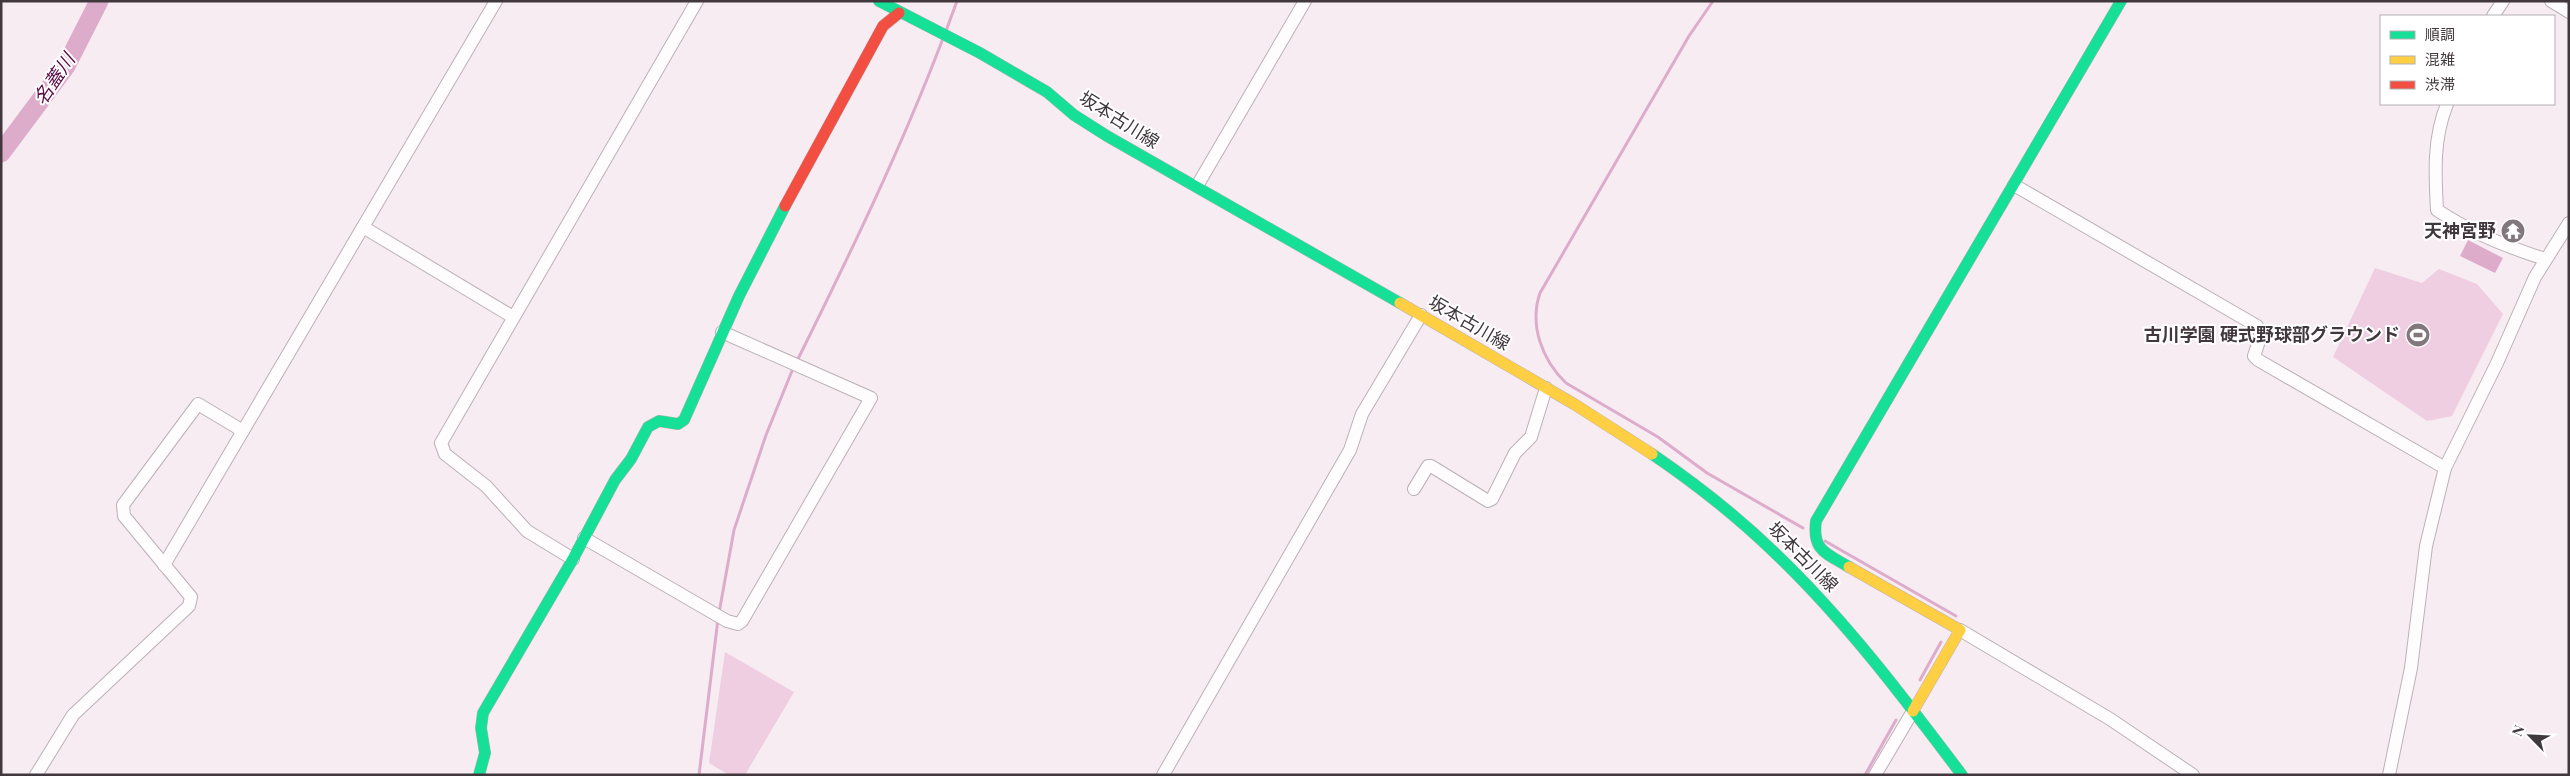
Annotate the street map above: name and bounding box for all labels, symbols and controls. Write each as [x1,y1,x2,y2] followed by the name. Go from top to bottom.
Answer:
[2380,15,2555,105] legend
[2425,24,2455,44] text: 順調
[26,46,81,109] water label: 名蓋川
[2425,49,2455,69] text: 混雑
[2425,74,2455,94] text: 渋滞
[1075,85,1164,153] street label: 坂本古川線
[2424,218,2496,242] place label: 天神宮野
[2500,218,2526,244] temple icon: 天神宮野
[1425,289,1514,355] street label: 坂本古川線
[2144,322,2400,346] place label: 古川学園 硬式野球部グラウンド
[2405,322,2431,348] sports icon: 古川学園 硬式野球部グラウンド
[1763,516,1844,597] street label: 坂本古川線
[2505,711,2555,761] north arrow
[2507,722,2528,739] text: N

